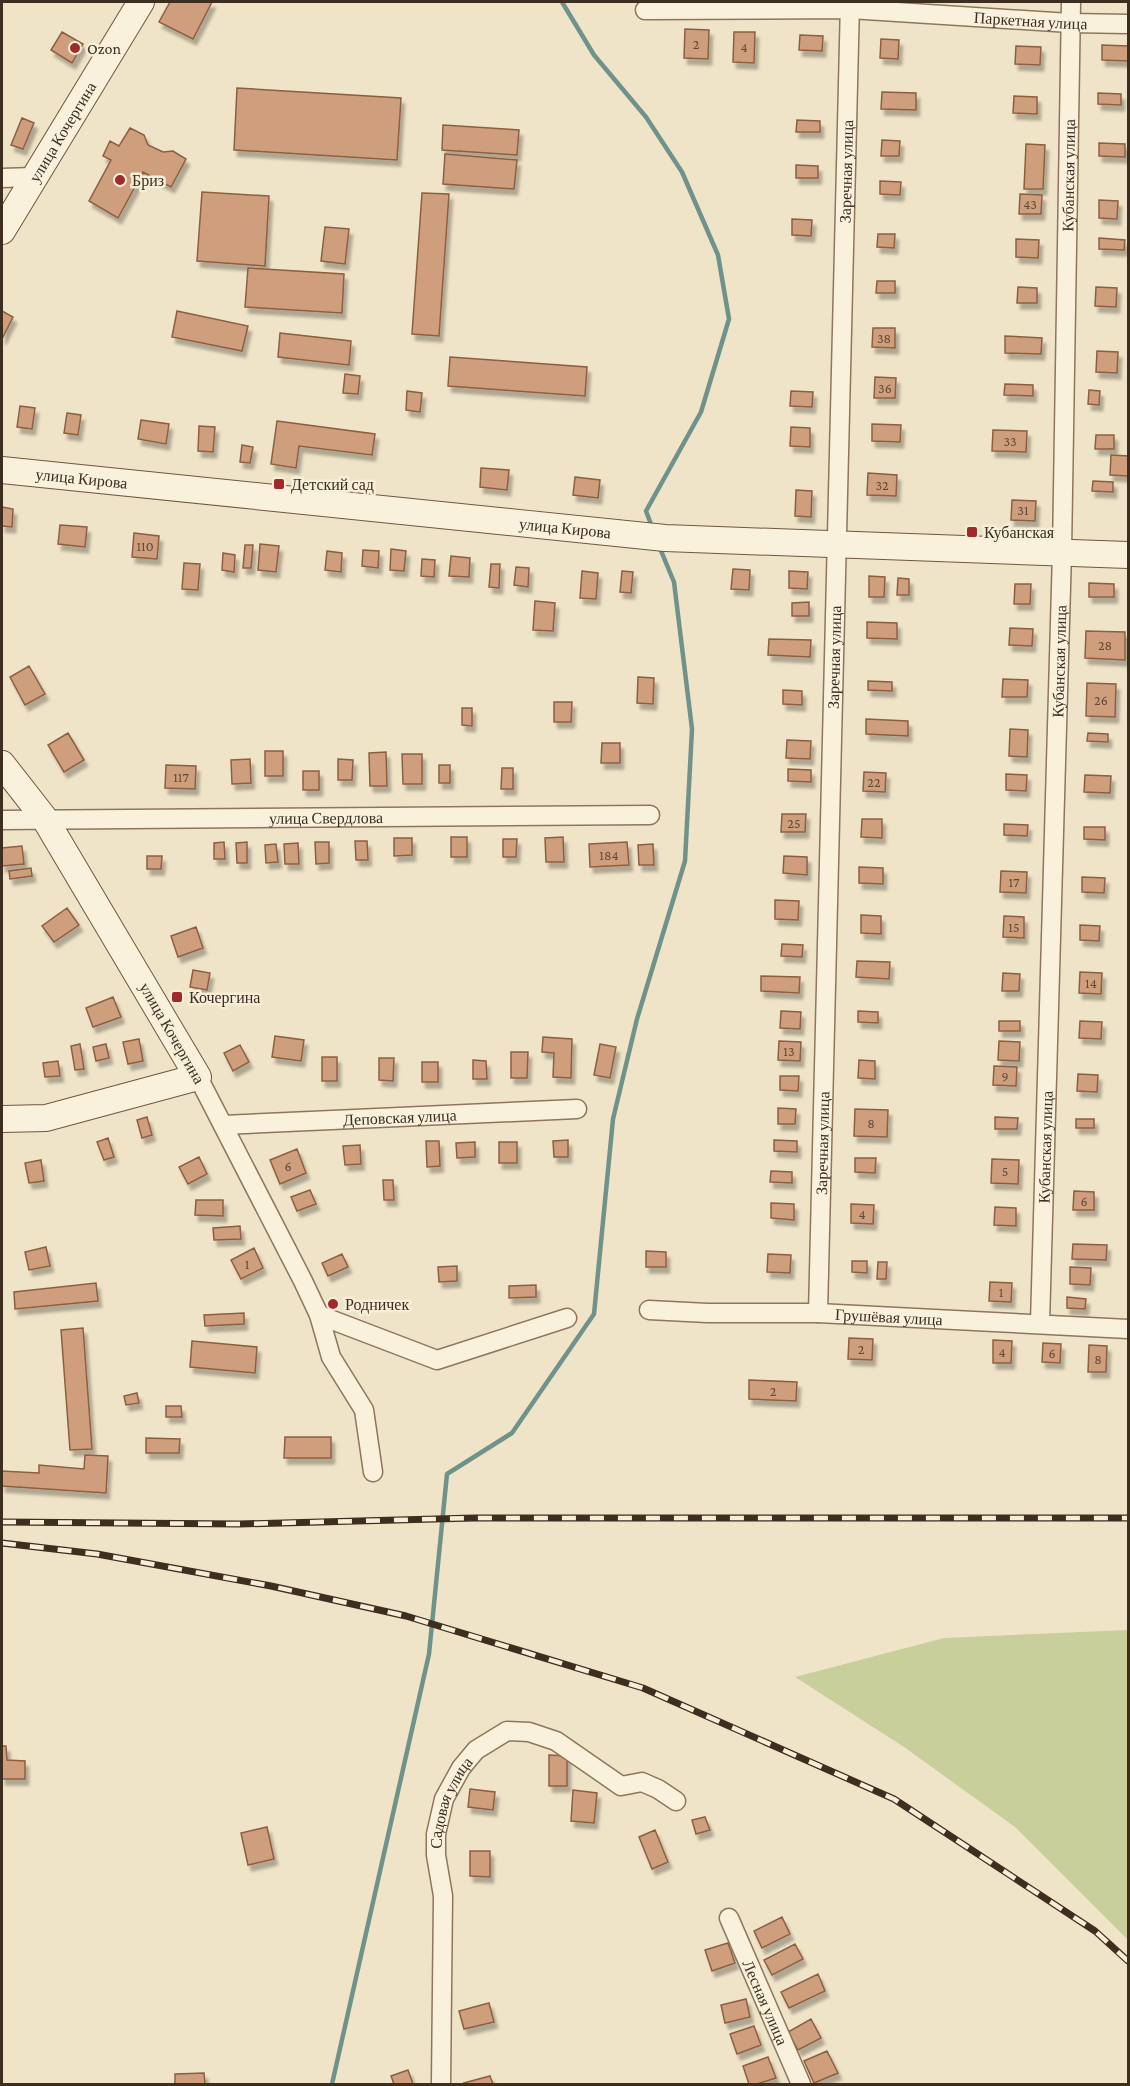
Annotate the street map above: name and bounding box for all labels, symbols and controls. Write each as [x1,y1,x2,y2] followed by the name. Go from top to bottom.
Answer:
[973,8,1088,33] street label: Паркетная улица
[693,36,700,52] house number: 2
[740,39,748,55] house number: 4
[87,40,121,57] place label: Ozon
[68,41,82,55] marker: Ozon
[25,79,99,185] street label: улица Кочергина
[836,119,856,223] street label: Заречная улица
[1059,119,1078,232] street label: Кубанская улица
[132,172,164,190] place label: Бриз
[113,173,127,187] marker: Бриз
[1023,196,1037,212] house number: 43
[877,330,891,346] house number: 38
[878,380,892,396] house number: 36
[1003,433,1017,449] house number: 33
[35,465,128,491] street label: улица Кирова
[291,476,374,494] place label: Детский сад
[272,477,286,491] marker: Детский сад
[875,477,889,493] house number: 32
[1017,502,1029,518] house number: 31
[518,515,612,541] street label: улица Кирова
[984,524,1055,542] place label: Кубанская
[965,525,979,539] marker: Кубанская
[136,538,154,554] house number: 110
[824,605,845,709] street label: Заречная улица
[1049,605,1070,718] street label: Кубанская улица
[1098,637,1112,653] house number: 28
[1094,692,1108,708] house number: 26
[173,769,189,785] house number: 117
[867,774,881,790] house number: 22
[269,809,383,827] street label: улица Свердлова
[787,815,801,831] house number: 25
[599,847,619,863] house number: 184
[1008,874,1020,890] house number: 17
[1008,919,1020,935] house number: 15
[1085,975,1097,991] house number: 14
[135,979,208,1087] street label: улица Кочергина
[189,989,260,1007] place label: Кочергина
[170,990,184,1004] marker: Кочергина
[783,1043,795,1059] house number: 13
[1001,1068,1009,1084] house number: 9
[812,1091,833,1195] street label: Заречная улица
[1035,1091,1056,1204] street label: Кубанская улица
[343,1106,457,1129] street label: Деповская улица
[867,1115,875,1131] house number: 8
[284,1158,292,1174] house number: 6
[1002,1163,1008,1179] house number: 5
[1080,1193,1088,1209] house number: 6
[858,1206,866,1222] house number: 4
[245,1256,250,1272] house number: 1
[999,1284,1004,1300] house number: 1
[345,1296,409,1314] place label: Родничек
[326,1297,340,1311] marker: Родничек
[835,1305,943,1329] street label: Грушёвая улица
[858,1341,865,1357] house number: 2
[998,1344,1006,1360] house number: 4
[1048,1345,1056,1361] house number: 6
[1094,1351,1102,1367] house number: 8
[770,1383,777,1399] house number: 2
[428,1753,475,1849] street label: Садовая улица
[740,1957,791,2047] street label: Лесная улица

